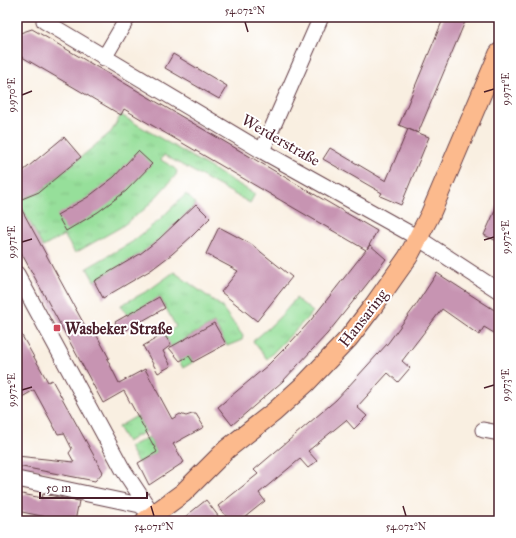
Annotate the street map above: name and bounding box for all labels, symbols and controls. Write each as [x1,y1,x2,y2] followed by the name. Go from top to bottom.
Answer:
[225,5,266,17] text: 54.072°N
[500,73,512,105] text: 9.971°E
[6,78,18,112] text: 9.970°E
[239,110,324,170] street label: Werderstraße
[500,220,512,254] text: 9.972°E
[6,226,18,258] text: 9.971°E
[334,285,393,351] street label: Hansaring
[65,319,173,338] place label: Wasbeker Straße
[52,323,62,333] marker: Wasbeker Straße
[500,369,512,401] text: 9.973°E
[6,373,18,407] text: 9.972°E
[40,474,147,500] scale bar
[46,481,71,495] text: 50 m
[134,521,174,533] text: 54.071°N
[386,521,427,533] text: 54.072°N

